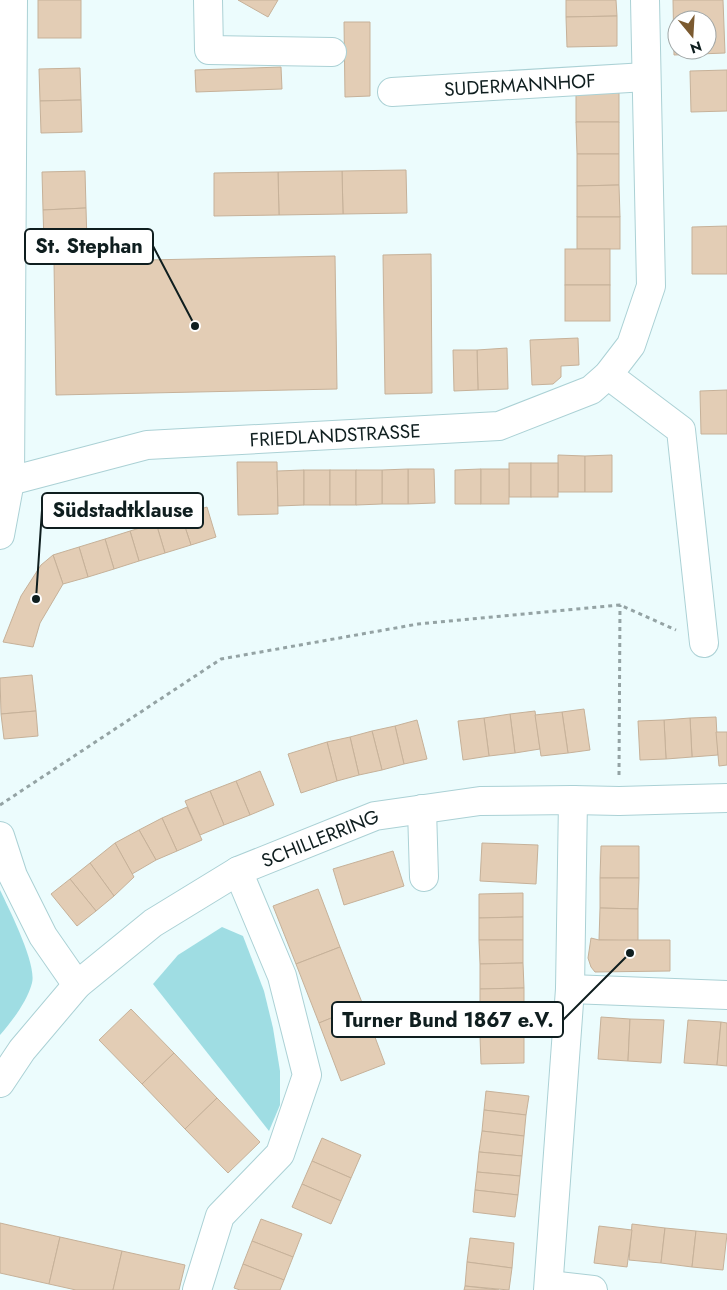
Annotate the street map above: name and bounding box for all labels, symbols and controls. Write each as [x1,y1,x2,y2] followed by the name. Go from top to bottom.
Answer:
[667,10,717,60] north arrow
[688,36,704,59] text: N
[443,67,596,103] street label: SUDERMANNHOF
[25,229,153,264] callout: St. Stephan
[35,232,143,261] text: St. Stephan
[249,417,421,453] street label: FRIEDLANDSTRASSE
[42,493,203,528] callout: Südstadtklause
[52,496,194,525] text: Südstadtklause
[257,803,383,874] street label: SCHILLERRING
[332,1002,563,1037] callout: Turner Bund 1867 e.V.
[342,1006,554,1035] text: Turner Bund 1867 e.V.

